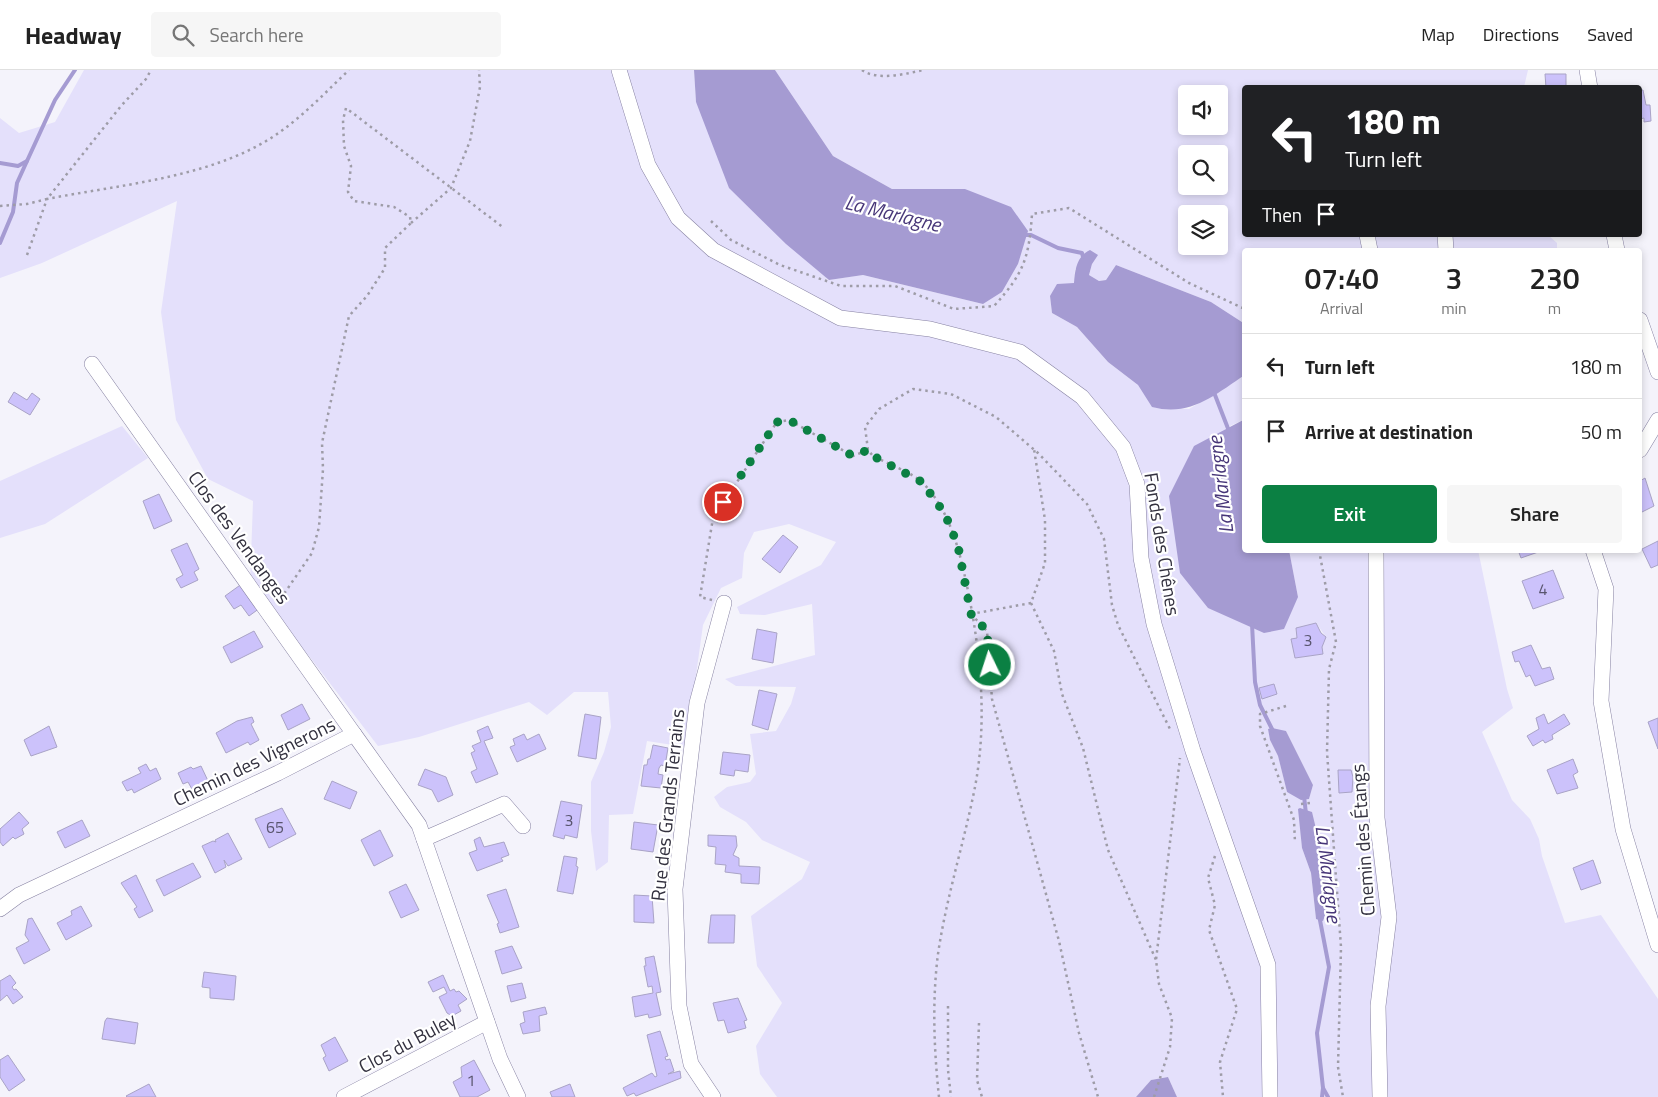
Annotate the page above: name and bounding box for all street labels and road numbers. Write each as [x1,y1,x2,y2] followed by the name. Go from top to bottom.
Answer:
[182,464,298,610] street label: Clos des Vendanges
[1137,470,1189,618] street label: Fonds des Chênes
[642,707,692,902] street label: Rue des Grands Terrains
[168,709,340,813] street label: Chemin des Vignerons
[1342,763,1382,917] street label: Chemin des Étangs
[353,1004,461,1080] street label: Clos du Buley

